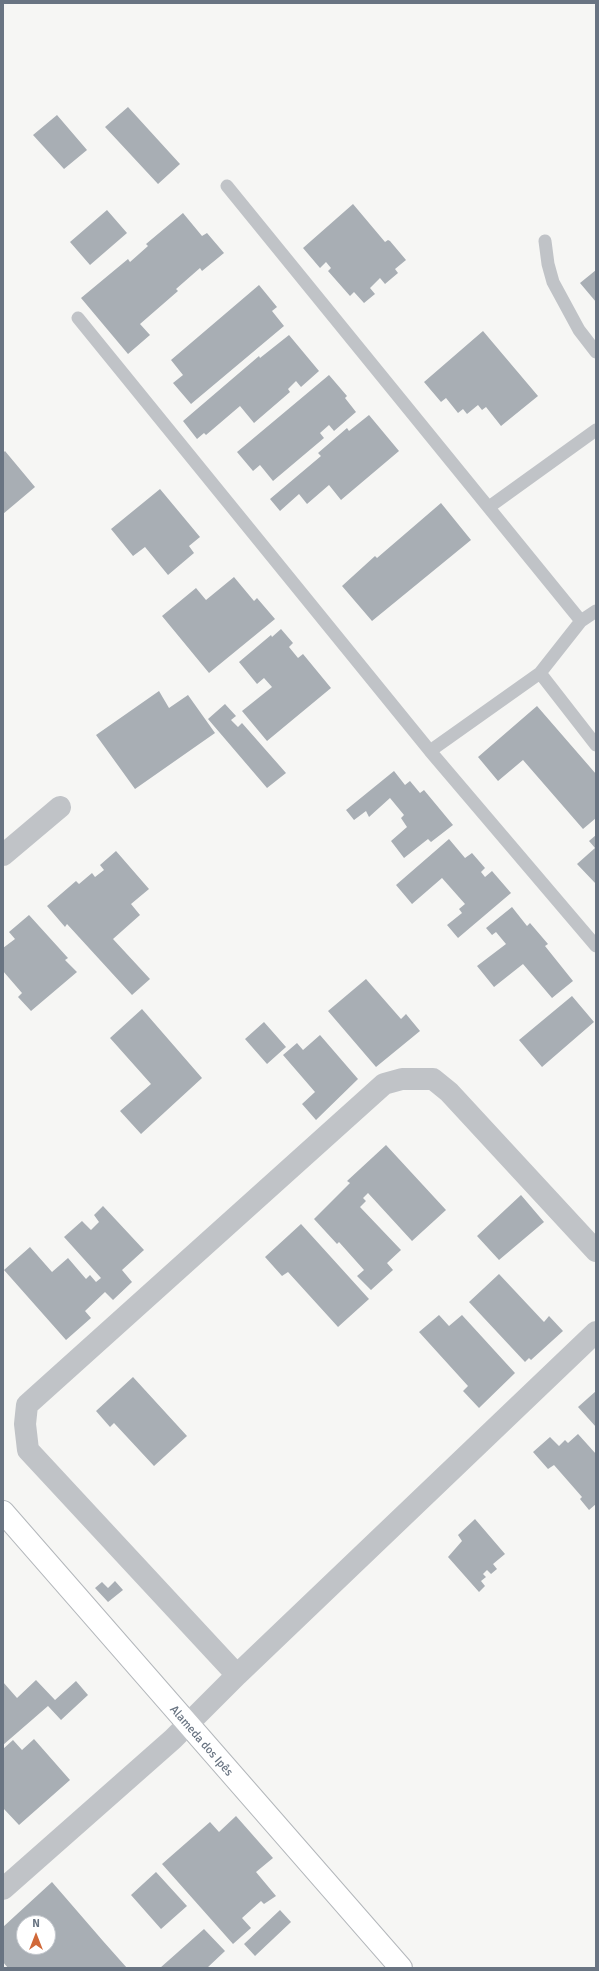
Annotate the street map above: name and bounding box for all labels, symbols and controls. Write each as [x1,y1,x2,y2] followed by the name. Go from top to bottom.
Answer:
[166,1703,236,1779] street label: Alameda dos Ipês
[16,1915,56,1955] north arrow
[32,1917,40,1930] text: N

